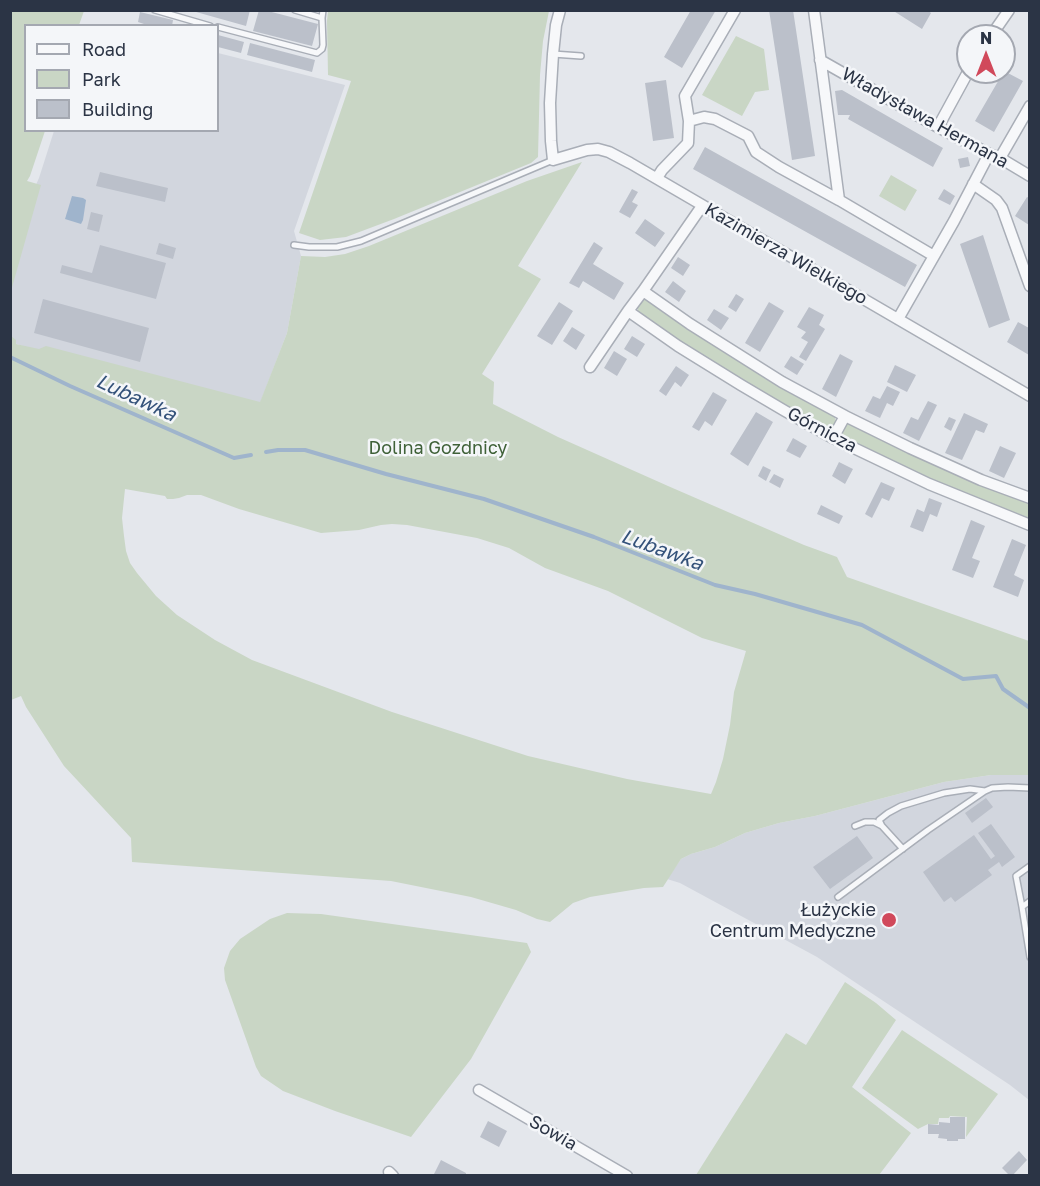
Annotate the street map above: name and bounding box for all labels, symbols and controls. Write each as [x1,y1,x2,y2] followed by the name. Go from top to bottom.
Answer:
[24,24,219,132] legend
[956,24,1016,84] north arrow
[980,28,992,48] text: N
[82,38,126,60] text: Road
[838,63,1012,173] street label: Władysława Hermana
[82,68,121,90] text: Park
[82,98,153,120] text: Building
[701,199,871,309] street label: Kazimierza Wielkiego
[92,369,180,427] water label: Lubawka
[784,403,860,457] street label: Górnicza
[369,437,507,459] park label: Dolina Gozdnicy
[618,524,706,576] water label: Lubawka
[710,899,876,942] place label: Łużyckie Centrum Medyczne
[880,911,898,929] marker: Łużyckie Centrum Medyczne
[525,1111,581,1155] street label: Sowia

